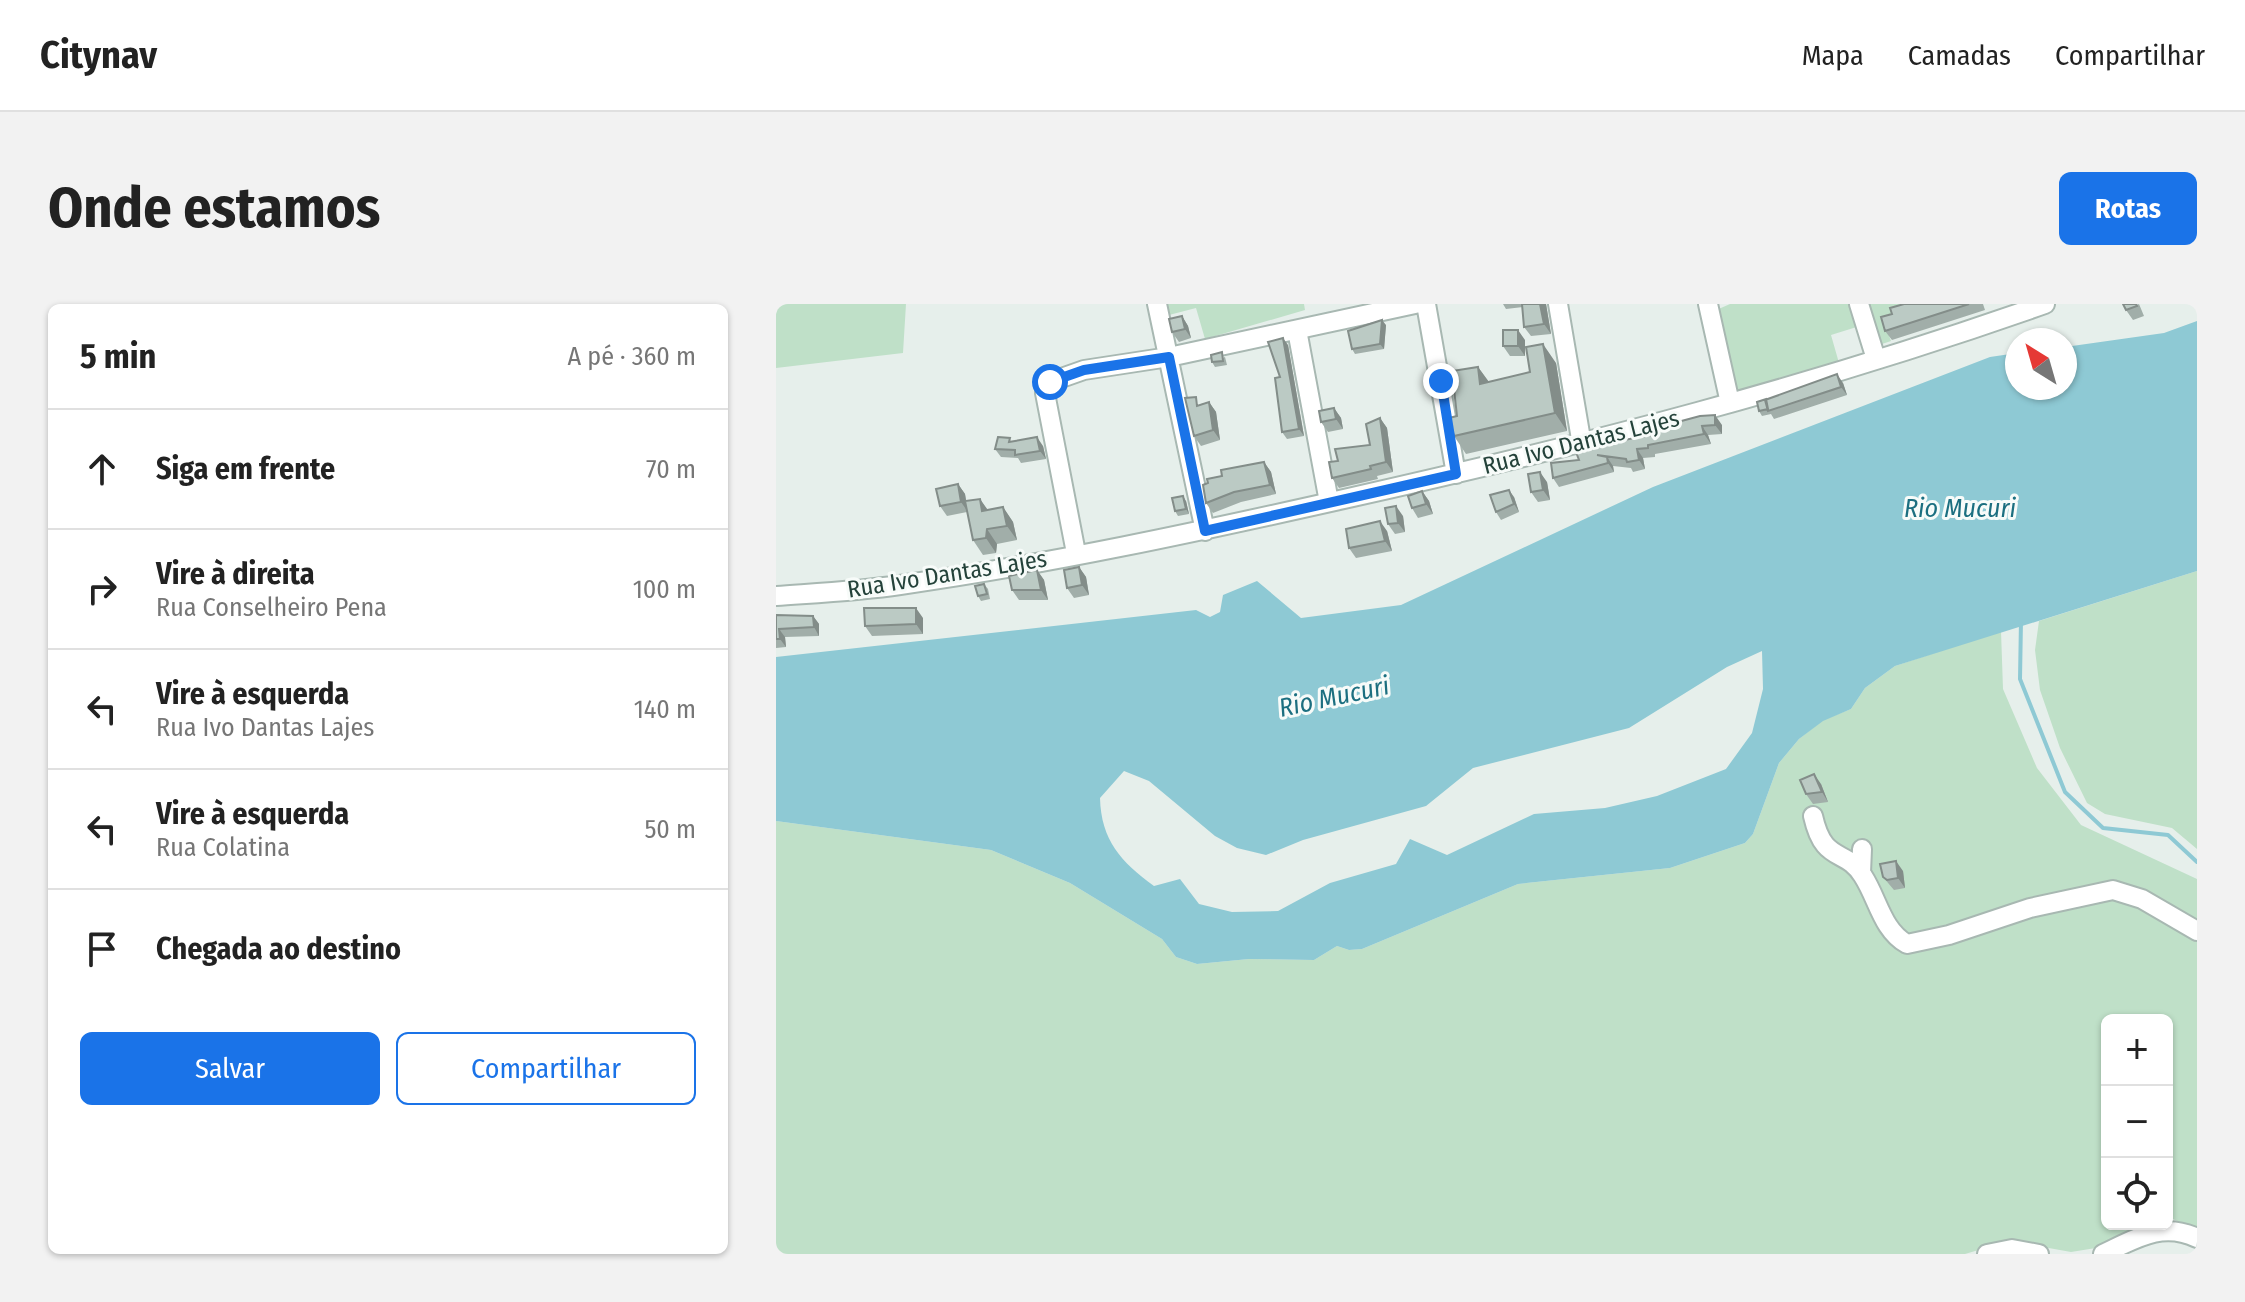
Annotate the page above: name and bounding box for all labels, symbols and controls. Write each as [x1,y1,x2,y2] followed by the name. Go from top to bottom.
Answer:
[40,32,157,78] text: Citynav
[1802,39,1864,72] text: Mapa
[1908,39,2011,72] text: Camadas
[2055,39,2205,72] text: Compartilhar
[2059,172,2197,245] button: Rotas
[48,175,380,242] text: Onde estamos
[2005,328,2077,400] north arrow
[80,336,156,377] text: 5 min
[568,341,696,372] text: A pé · 360 m
[1423,363,1459,399] route end
[1032,364,1068,400] route start
[1480,404,1682,480] street label: Rua Ivo Dantas Lajes
[80,447,124,491] icon: ahead
[156,451,335,487] text: Siga em frente
[646,454,696,485] text: 70 m
[1904,493,2016,524] water label: Rio Mucuri
[845,544,1049,604] street label: Rua Ivo Dantas Lajes
[156,556,315,592] text: Vire à direita
[80,567,124,611] icon: right
[633,574,696,605] text: 100 m
[156,592,387,623] text: Rua Conselheiro Pena
[1276,670,1392,724] water label: Rio Mucuri
[156,676,349,712] text: Vire à esquerda
[80,687,124,731] icon: left
[634,694,696,725] text: 140 m
[156,712,374,743] text: Rua Ivo Dantas Lajes
[156,796,349,832] text: Vire à esquerda
[80,807,124,851] icon: left
[644,814,696,845] text: 50 m
[156,832,290,863] text: Rua Colatina
[80,927,124,971] icon: arrive
[156,931,401,967] text: Chegada ao destino
[2101,1014,2173,1230] map controls
[2101,1014,2173,1086] button: +
[80,1032,380,1105] button: Salvar
[396,1032,696,1105] button: Compartilhar
[2101,1086,2173,1158] button: −
[2101,1158,2173,1230] button: locate

